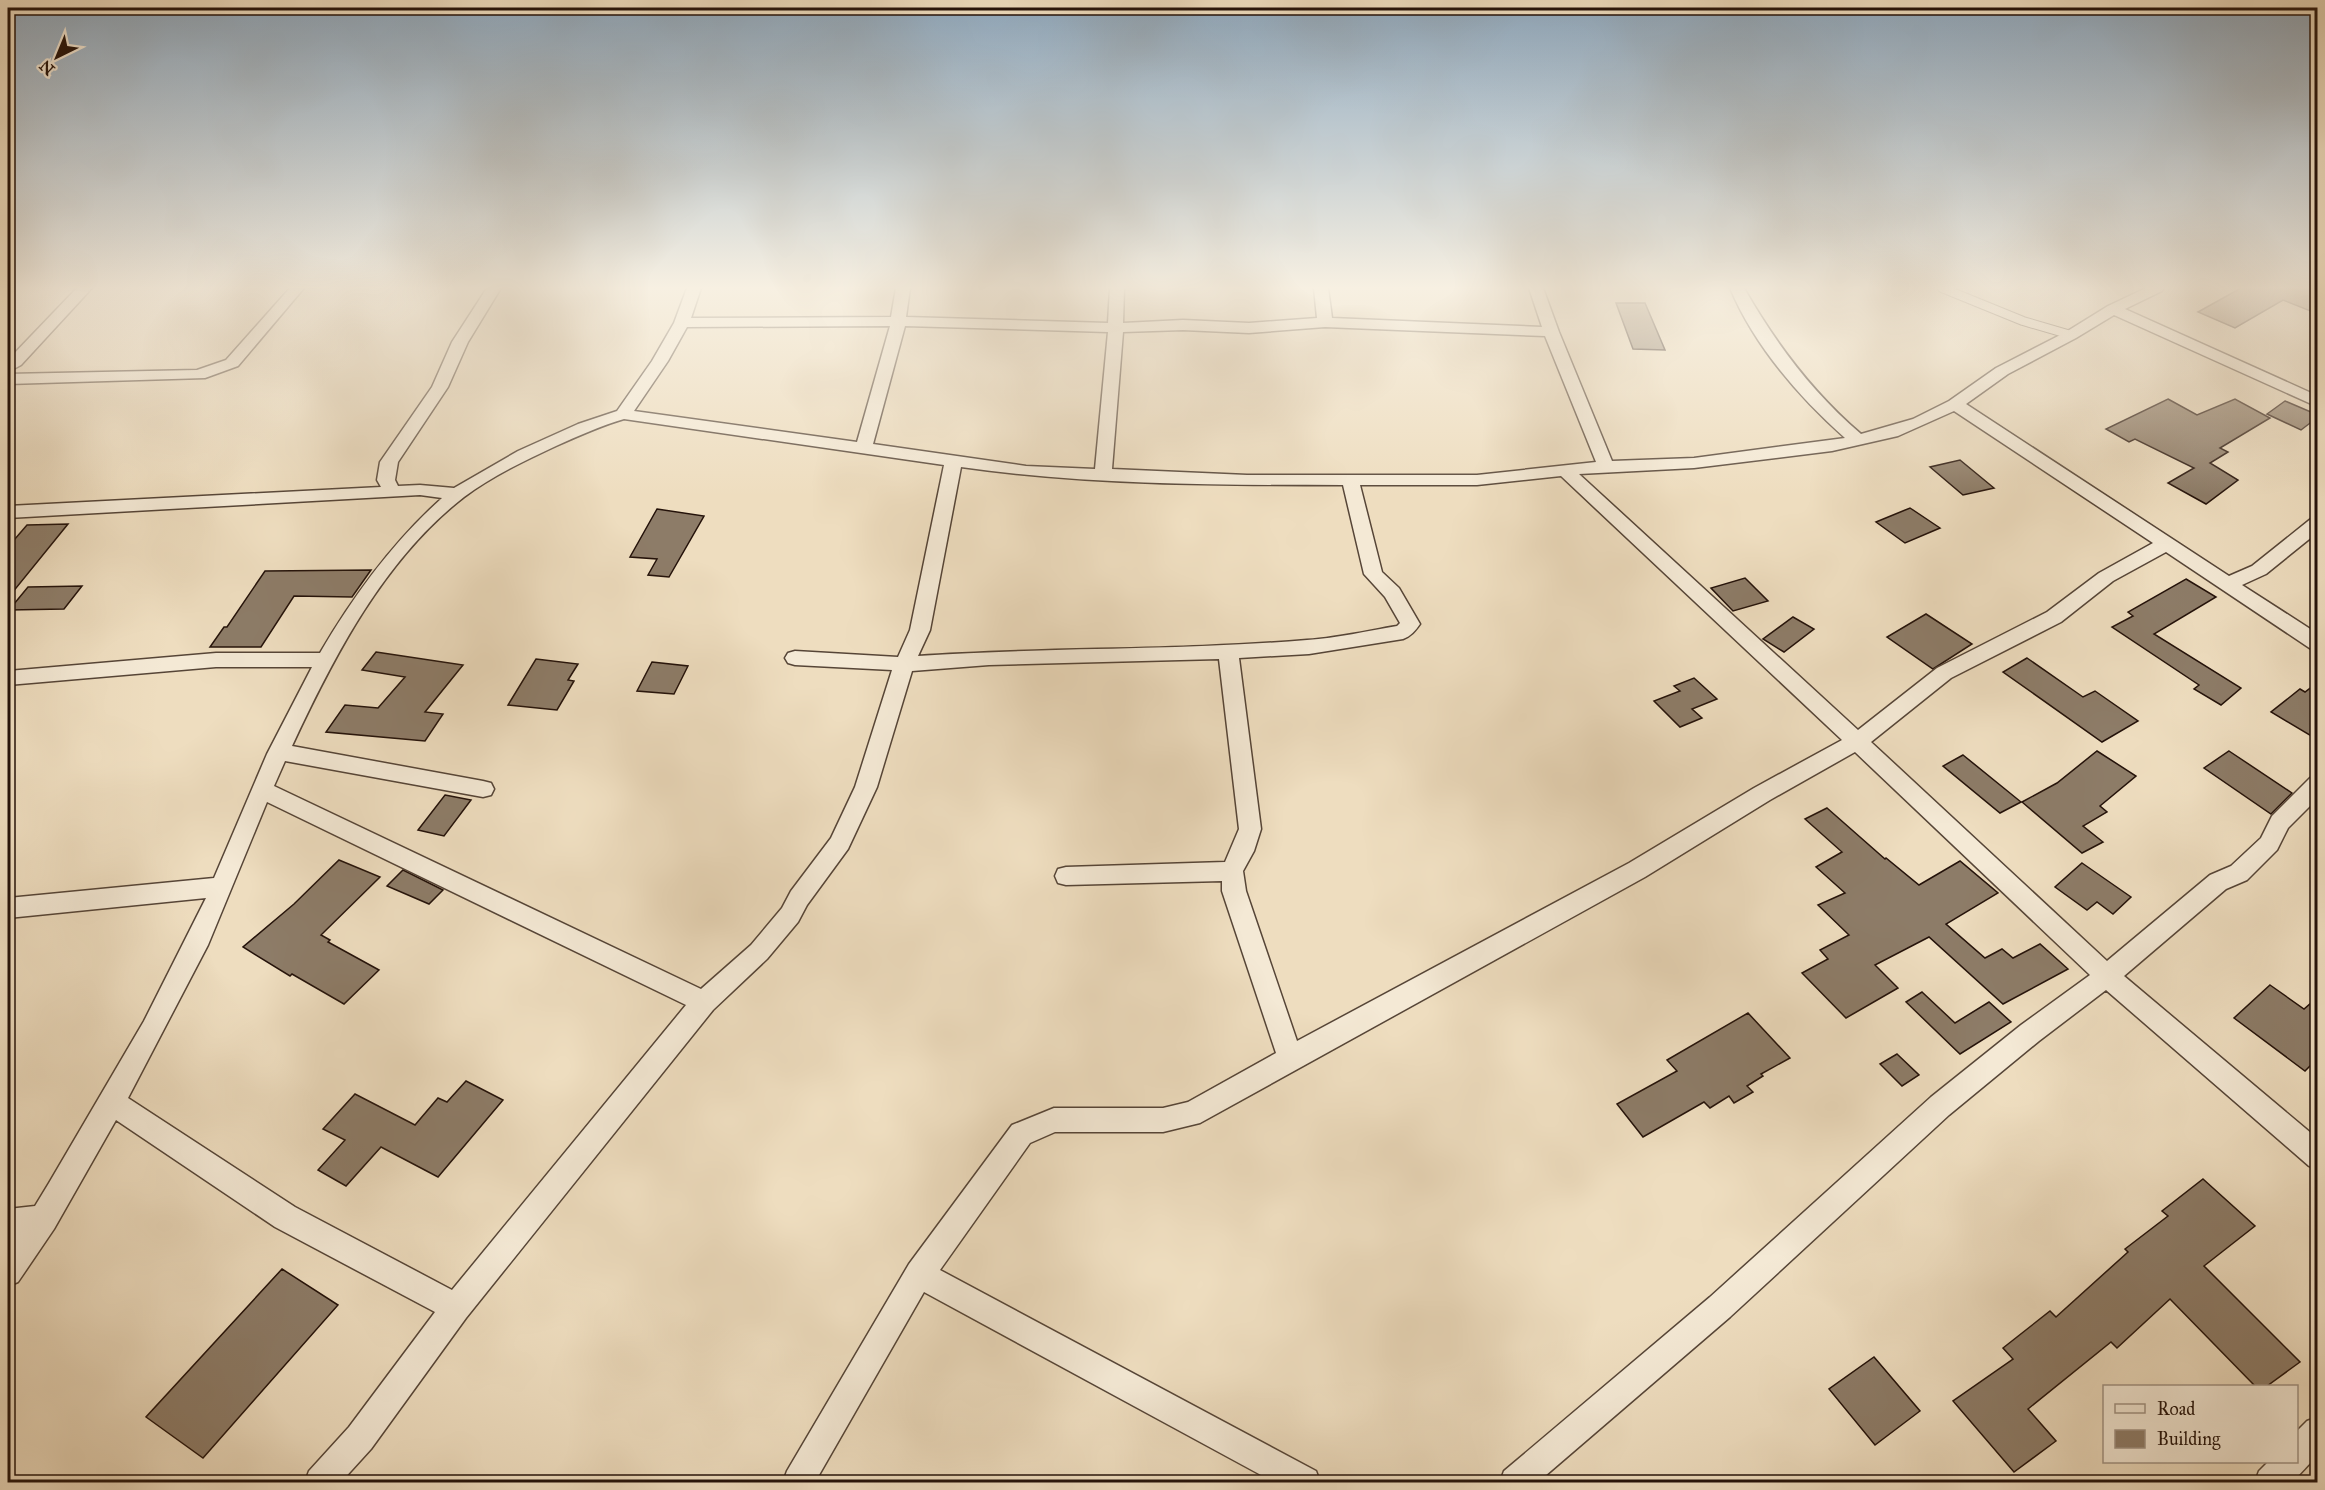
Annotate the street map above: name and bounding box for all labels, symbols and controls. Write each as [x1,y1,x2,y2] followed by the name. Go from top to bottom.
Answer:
[27,27,87,87] north arrow
[35,56,59,79] text: N
[2103,1385,2298,1463] legend
[2157,1398,2195,1420] text: Road
[2157,1428,2221,1451] text: Building

